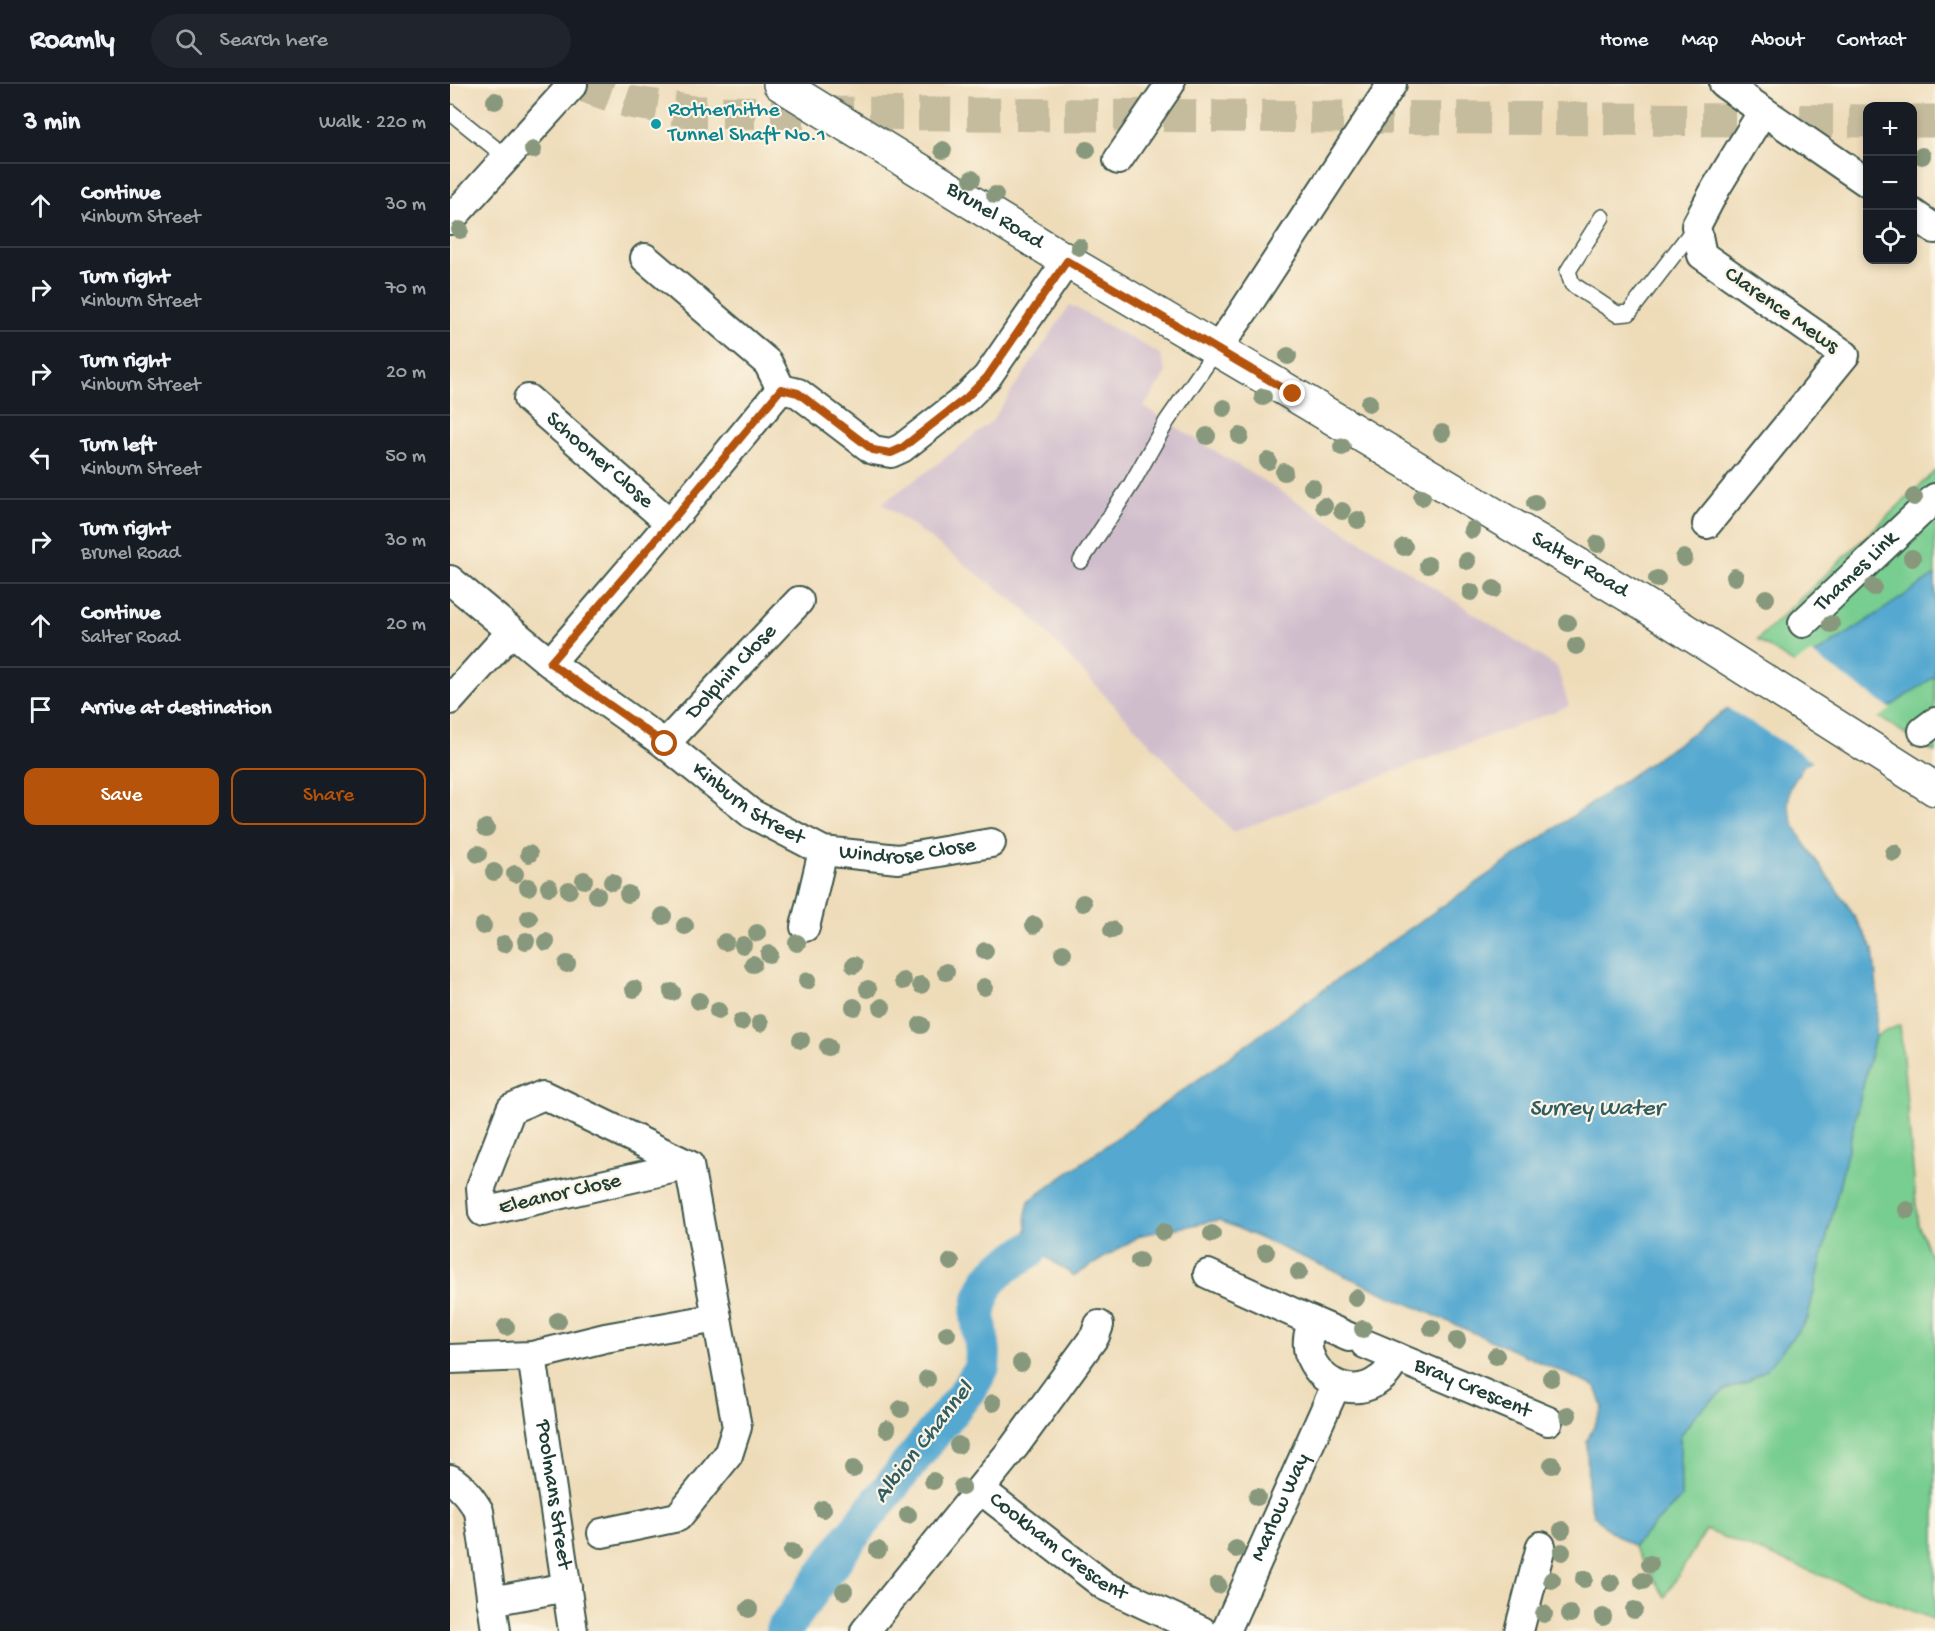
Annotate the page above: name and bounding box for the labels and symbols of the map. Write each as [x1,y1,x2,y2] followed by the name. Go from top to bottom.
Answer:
[666,98,826,149] place label: Rotherhithe Tunnel Shaft No.1
[649,117,663,131] marker: Rotherhithe Tunnel Shaft No.1
[940,176,1050,257] street label: Brunel Road
[1719,262,1844,361] street label: Clarence Mews
[1279,380,1305,406] route end
[539,407,659,515] street label: Schooner Close
[1808,525,1906,619] street label: Thames Link
[1526,526,1634,606] street label: Salter Road
[680,619,783,727] street label: Dolphin Close
[651,730,677,756] route start
[686,757,810,853] street label: Kinburn Street
[838,833,979,873] street label: Windrose Close
[1529,1095,1667,1124] water label: Surrey Water
[496,1168,624,1222] street label: Eleanor Close
[1409,1352,1537,1426] street label: Bray Crescent
[867,1375,982,1510] water label: Albion Channel
[529,1417,577,1573] street label: Poolmans Street
[1246,1450,1317,1566] street label: Marlow Way
[983,1487,1133,1608] street label: Cookham Crescent

